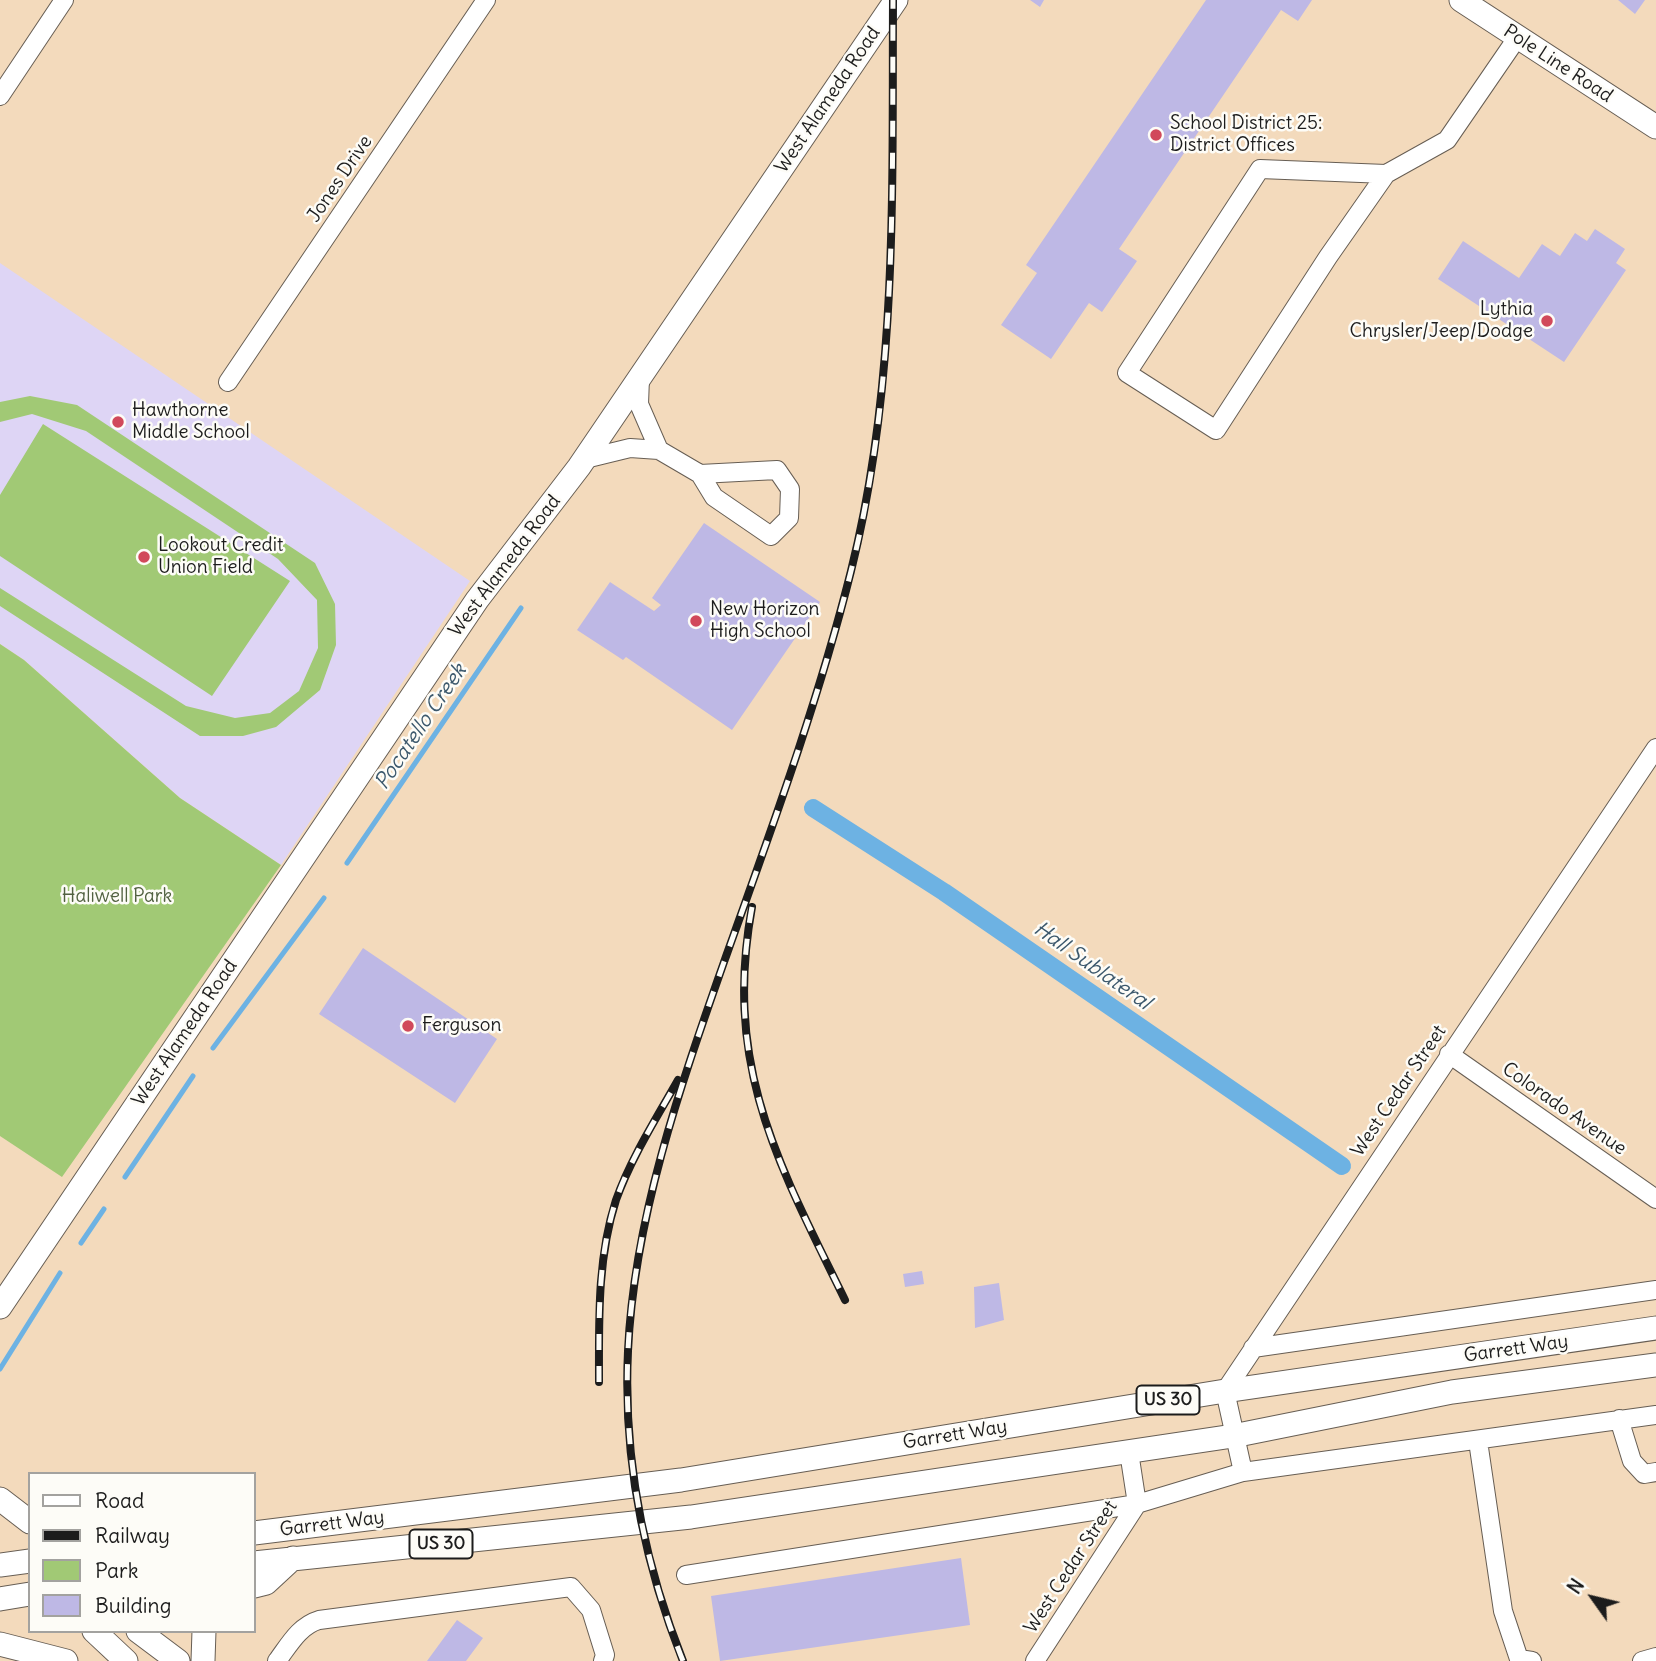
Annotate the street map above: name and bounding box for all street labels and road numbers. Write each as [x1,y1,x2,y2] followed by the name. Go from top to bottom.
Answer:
[1499,20,1617,108] street label: Pole Line Road
[771,22,885,178] street label: West Alameda Road
[303,131,377,227] street label: Jones Drive
[444,491,566,641] street label: West Alameda Road
[128,955,242,1111] street label: West Alameda Road
[1347,1021,1451,1161] street label: West Cedar Street
[1498,1058,1630,1160] street label: Colorado Avenue
[1462,1330,1570,1368] street label: Garrett Way
[1136,1386,1200,1414] road number: US 30
[901,1416,1009,1454] street label: Garrett Way
[1020,1496,1122,1638] street label: West Cedar Street
[278,1506,386,1542] street label: Garrett Way
[410,1530,472,1559] road number: US 30

